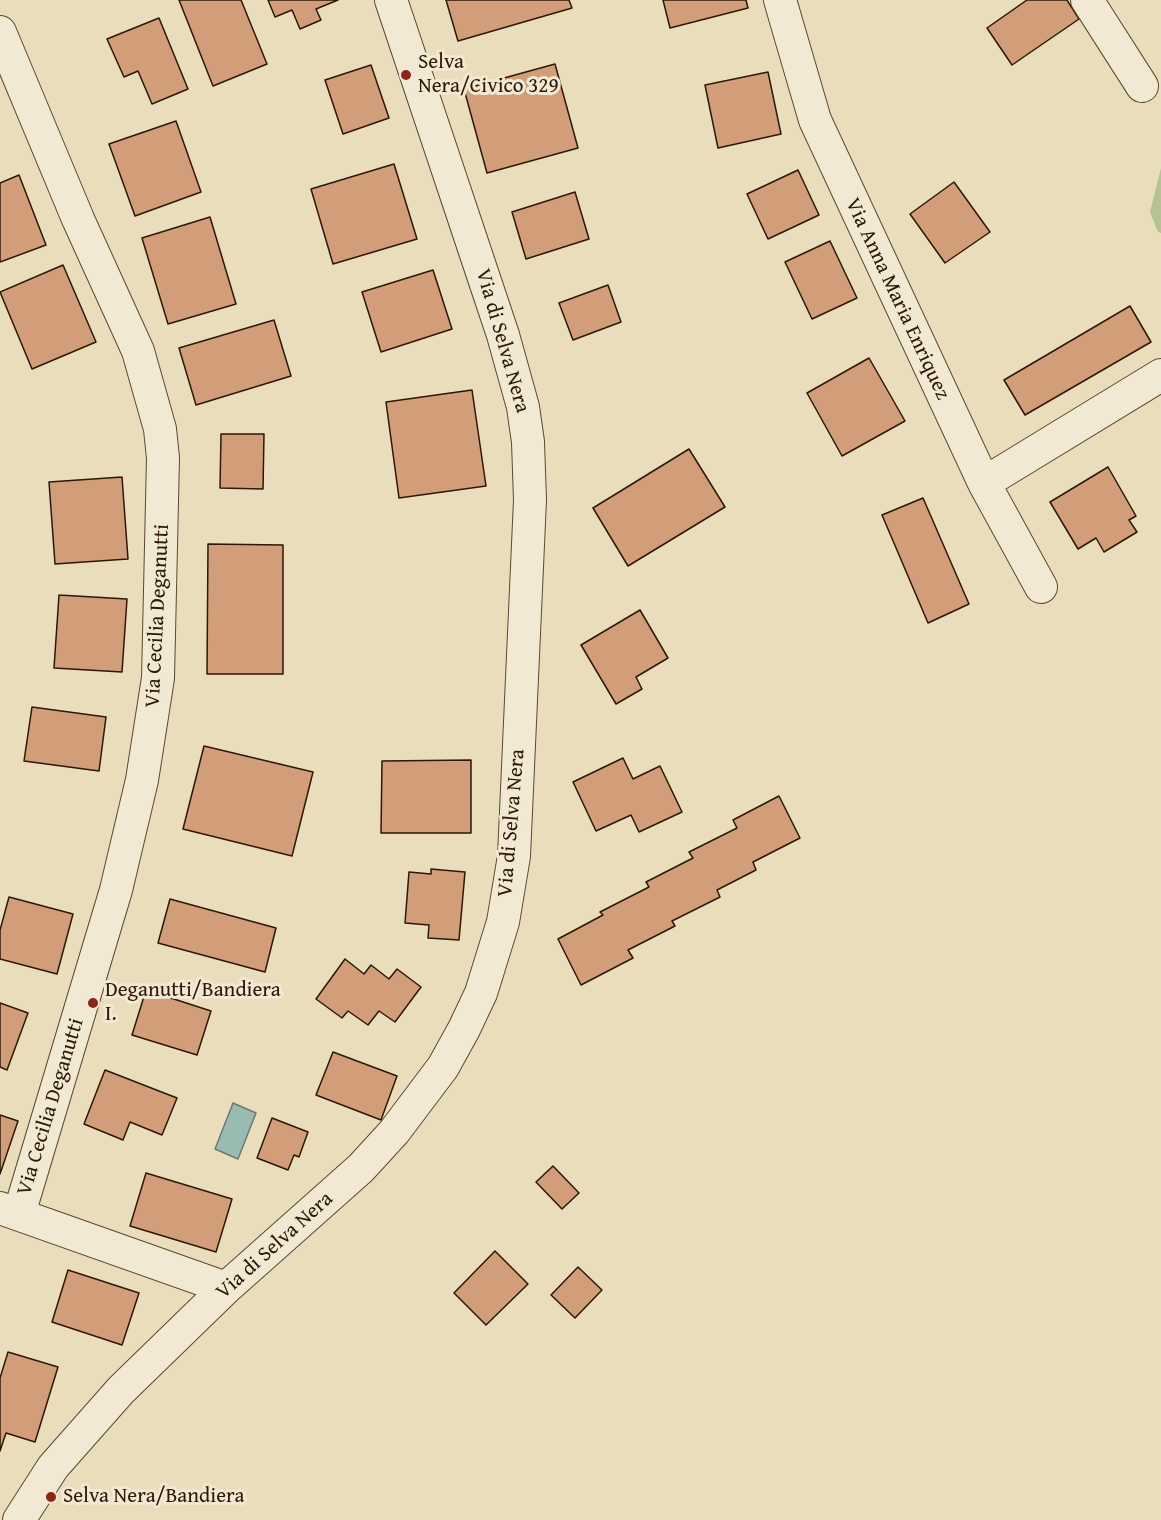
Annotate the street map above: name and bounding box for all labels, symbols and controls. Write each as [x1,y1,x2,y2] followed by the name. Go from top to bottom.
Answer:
[418,50,559,100] place label: Selva Nera/Civico 329
[399,68,413,82] marker: Selva Nera/Civico 329
[839,194,955,404] street label: Via Anna Maria Enriquez
[469,266,535,416] street label: Via di Selva Nera
[141,524,175,708] street label: Via Cecilia Deganutti
[493,748,531,898] street label: Via di Selva Nera
[105,978,281,1028] place label: Deganutti/Bandiera I.
[86,996,100,1010] marker: Deganutti/Bandiera I.
[12,1015,90,1199] street label: Via Cecilia Deganutti
[211,1187,339,1305] street label: Via di Selva Nera
[63,1484,244,1510] place label: Selva Nera/Bandiera
[44,1490,58,1504] marker: Selva Nera/Bandiera

